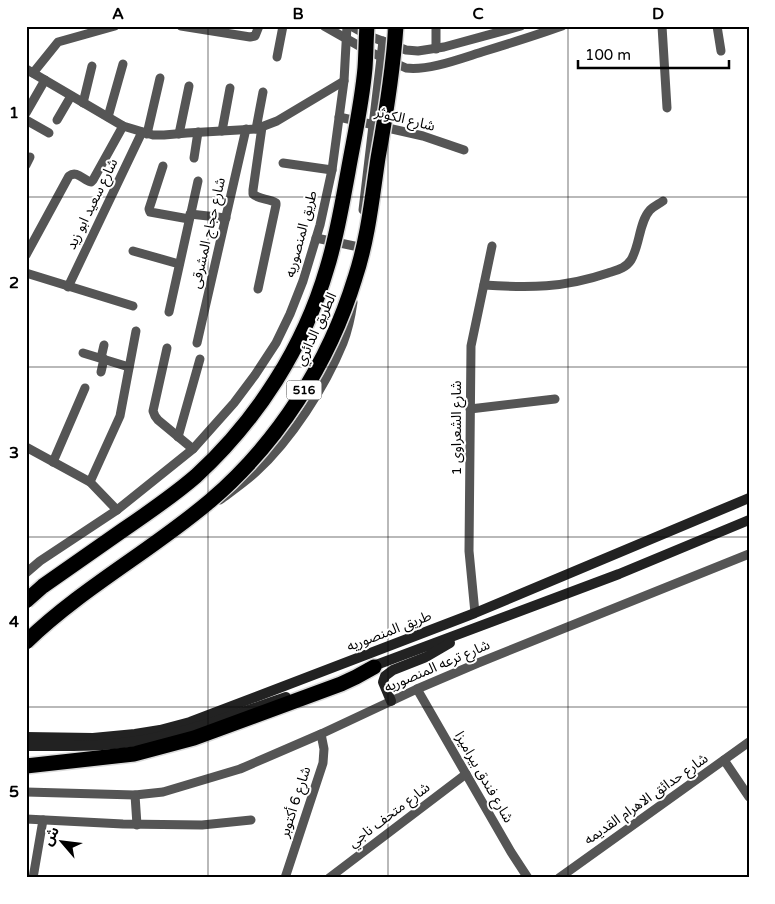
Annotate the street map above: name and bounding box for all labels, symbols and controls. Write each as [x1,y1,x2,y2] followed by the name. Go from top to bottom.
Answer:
[112,4,124,24] text: A
[292,4,304,24] text: B
[472,4,484,24] text: C
[652,4,664,24] text: D
[578,38,729,70] scale bar
[585,46,631,64] text: 100 m
[9,103,19,123] text: 1
[372,103,437,137] street label: شارع الكوثر
[63,156,123,253] street label: شارع سعيد ابو زيد
[187,176,231,291] street label: شارع حجاج المشرقى
[281,189,322,280] street label: طريق المنصوريه
[9,273,19,293] text: 2
[292,290,342,369] street label: الطريق الدائري
[286,380,322,400] road number: 516
[448,380,467,475] street label: شارع الشعراوى 1
[9,443,19,463] text: 3
[344,607,434,656] street label: طريق المنصوريه
[9,612,19,632] text: 4
[382,636,493,698] street label: شارع ترعه المنصوريه
[449,728,517,827] street label: شارع فندق بيراميزا
[581,750,712,850] street label: شارع حدائق الاهرام القديمه
[275,764,316,841] street label: شارع 6 أكتوبر
[345,779,435,853] street label: شارع متحف ناجي
[9,782,19,802] text: 5
[38,816,88,866] north arrow
[39,824,63,849] text: ش

